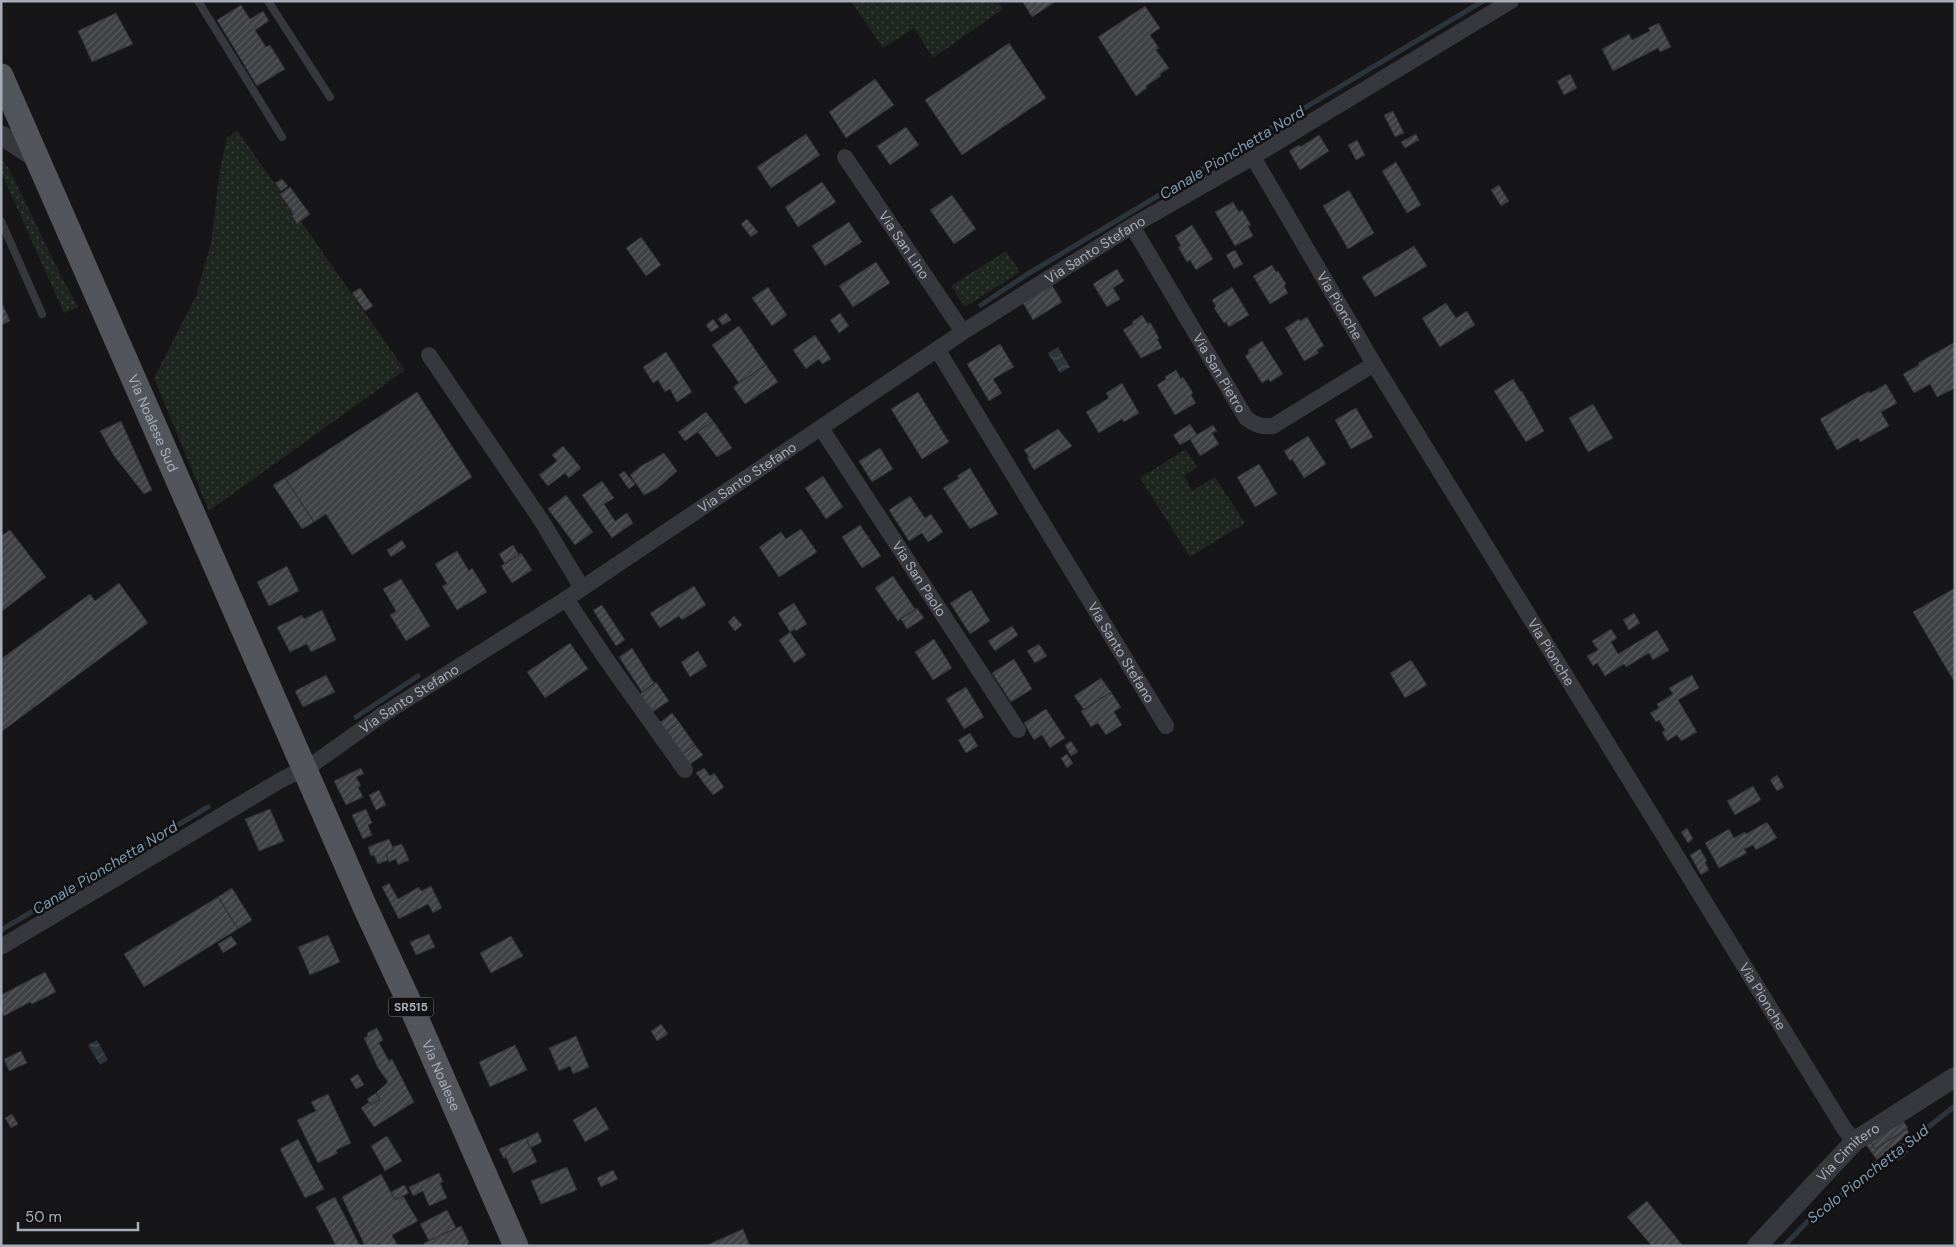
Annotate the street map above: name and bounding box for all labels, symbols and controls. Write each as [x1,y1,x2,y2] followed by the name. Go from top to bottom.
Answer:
[1156,101,1309,204] water label: Canale Pionchetta Nord
[875,207,934,283] street label: Via San Lino
[1041,211,1148,288] street label: Via Santo Stefano
[1313,268,1367,343] street label: Via Pionche
[1189,330,1250,416] street label: Via San Pietro
[124,372,182,475] street label: Via Noalese Sud
[694,438,800,517] street label: Via Santo Stefano
[888,537,951,620] street label: Via San Paolo
[1084,599,1159,706] street label: Via Santo Stefano
[1524,615,1579,689] street label: Via Pionche
[356,660,462,737] street label: Via Santo Stefano
[29,816,182,919] water label: Canale Pionchetta Nord
[1735,959,1790,1033] street label: Via Pionche
[388,998,434,1016] road number: SR515
[418,1037,465,1114] street label: Via Noalese
[1813,1119,1883,1186] street label: Via Cimitero
[1803,1120,1934,1228] water label: Scolo Pionchetta Sud
[18,1200,138,1232] scale bar
[25,1207,62,1227] text: 50 m

